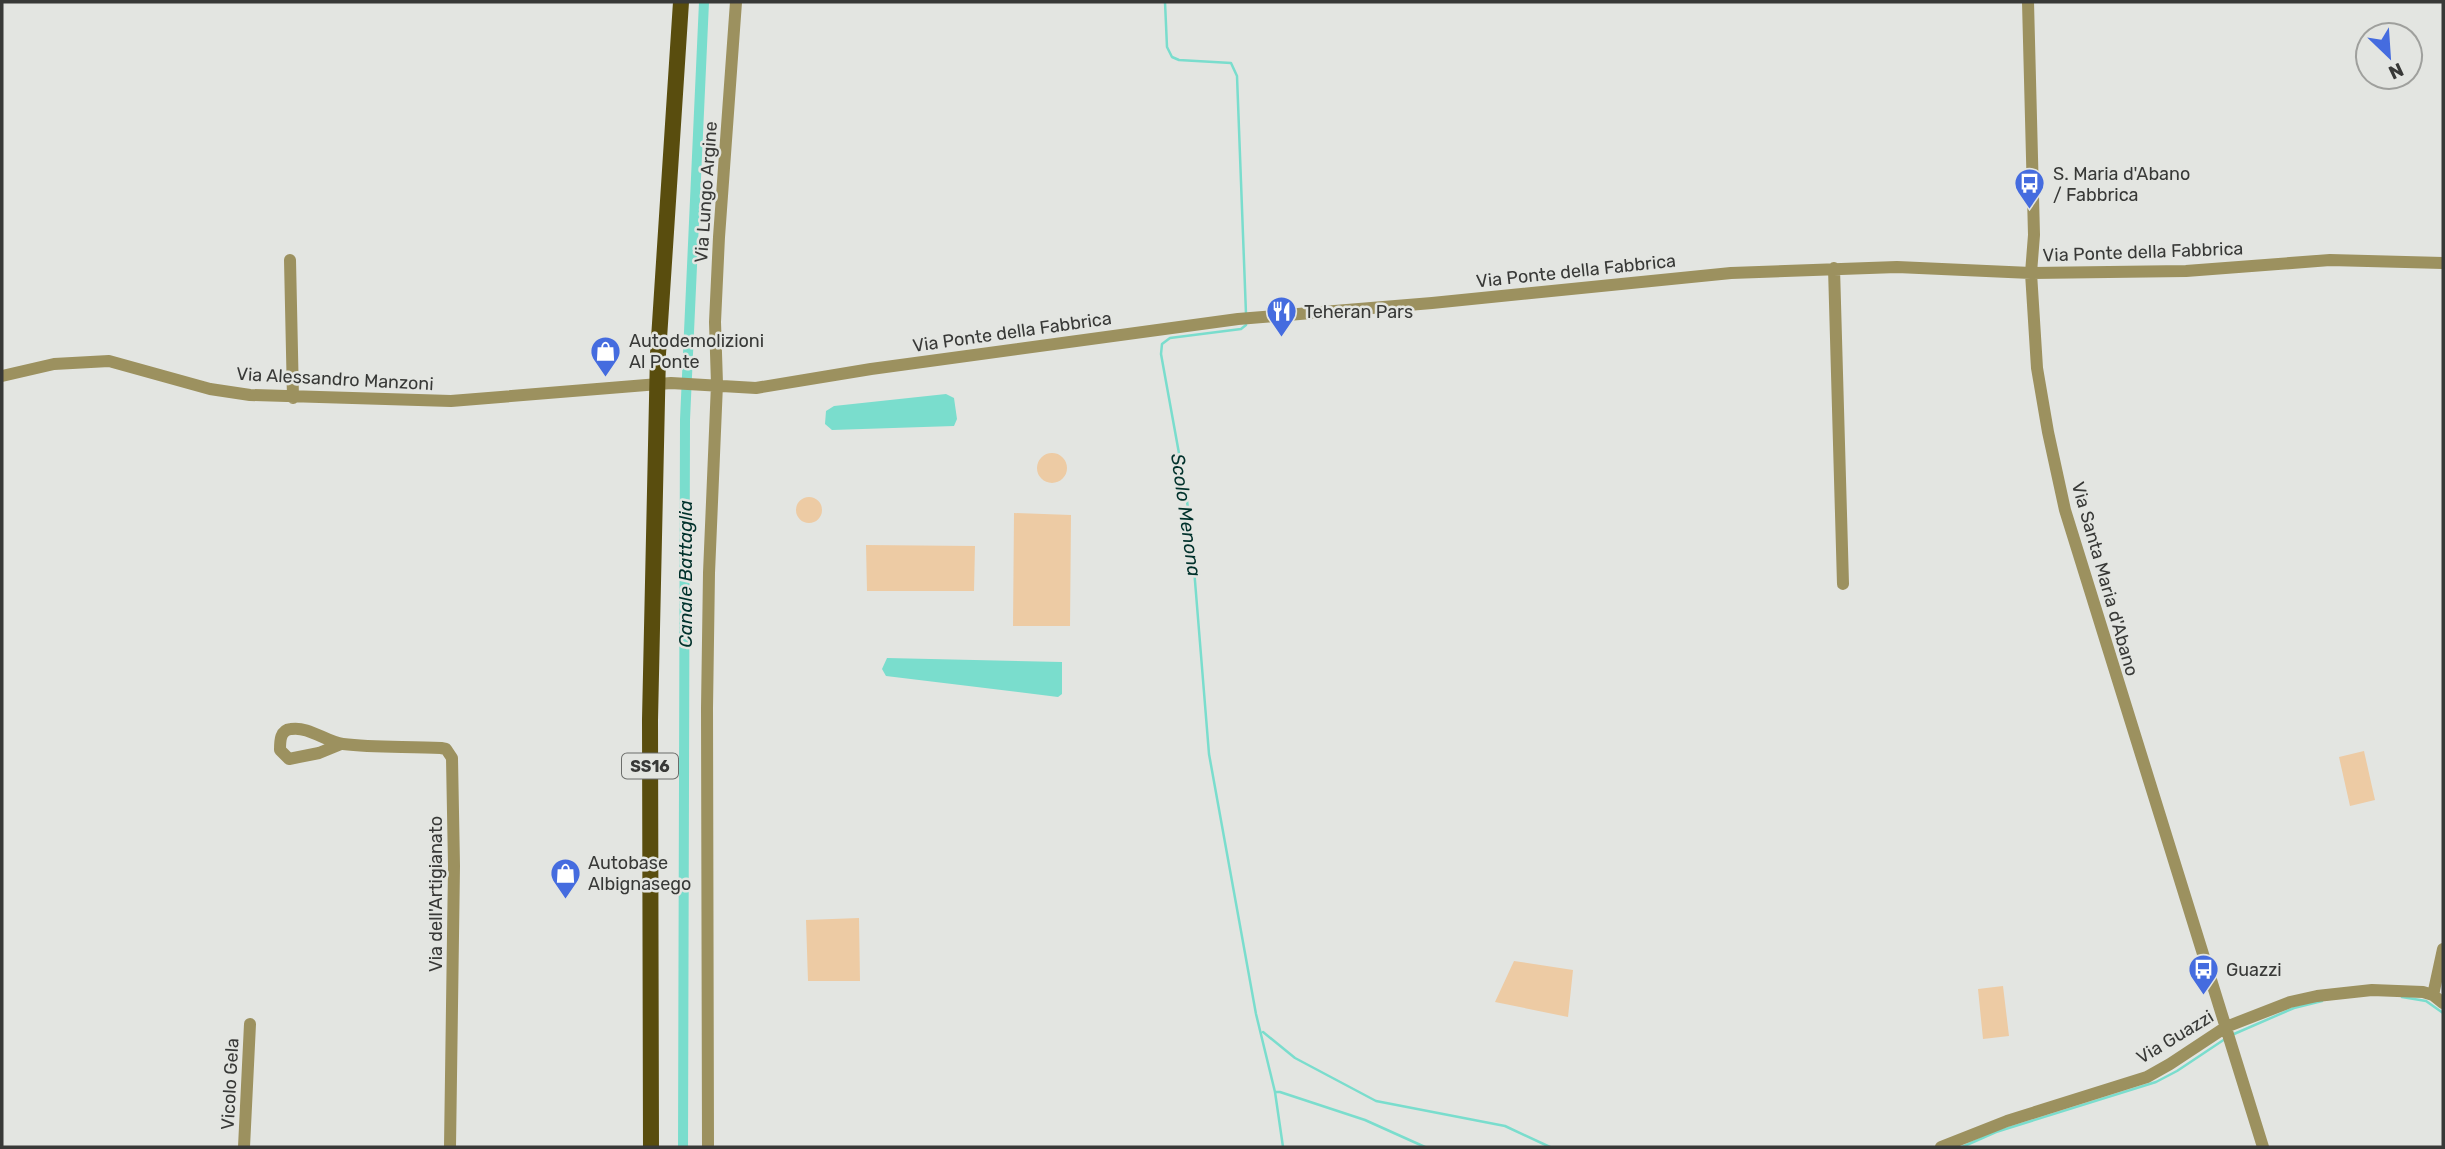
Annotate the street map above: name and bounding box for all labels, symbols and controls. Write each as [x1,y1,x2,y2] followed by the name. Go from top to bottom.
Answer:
[2354,21,2424,91] north arrow
[2385,58,2407,84] text: N
[690,120,722,264] street label: Via Lungo Argine
[2053,163,2190,206] place label: S. Maria d'Abano / Fabbrica
[2013,167,2047,211] bus stop icon: S. Maria d'Abano / Fabbrica
[2042,238,2244,266] street label: Via Ponte della Fabbrica
[1475,250,1677,292] street label: Via Ponte della Fabbrica
[1264,295,1298,339] restaurant icon: Teheran Pars
[1304,301,1413,323] place label: Teheran Pars
[911,307,1113,357] street label: Via Ponte della Fabbrica
[629,330,764,373] place label: Autodemolizioni Al Ponte
[589,334,623,378] shop icon: Autodemolizioni Al Ponte
[236,363,434,395] street label: Via Alessandro Manzoni
[1166,452,1206,578] water label: Scolo Menona
[2067,479,2143,679] street label: Via Santa Maria d'Abano
[674,500,697,648] water label: Canale Battaglia
[622,754,678,778] road number: SS16
[425,816,447,972] street label: Via dell'Artigianato
[588,852,691,895] place label: Autobase Albignasego
[548,856,582,900] shop icon: Autobase Albignasego
[2186,953,2220,997] bus stop icon: Guazzi
[2226,959,2282,981] place label: Guazzi
[2132,1005,2218,1069] street label: Via Guazzi
[217,1037,243,1131] street label: Vicolo Gela

